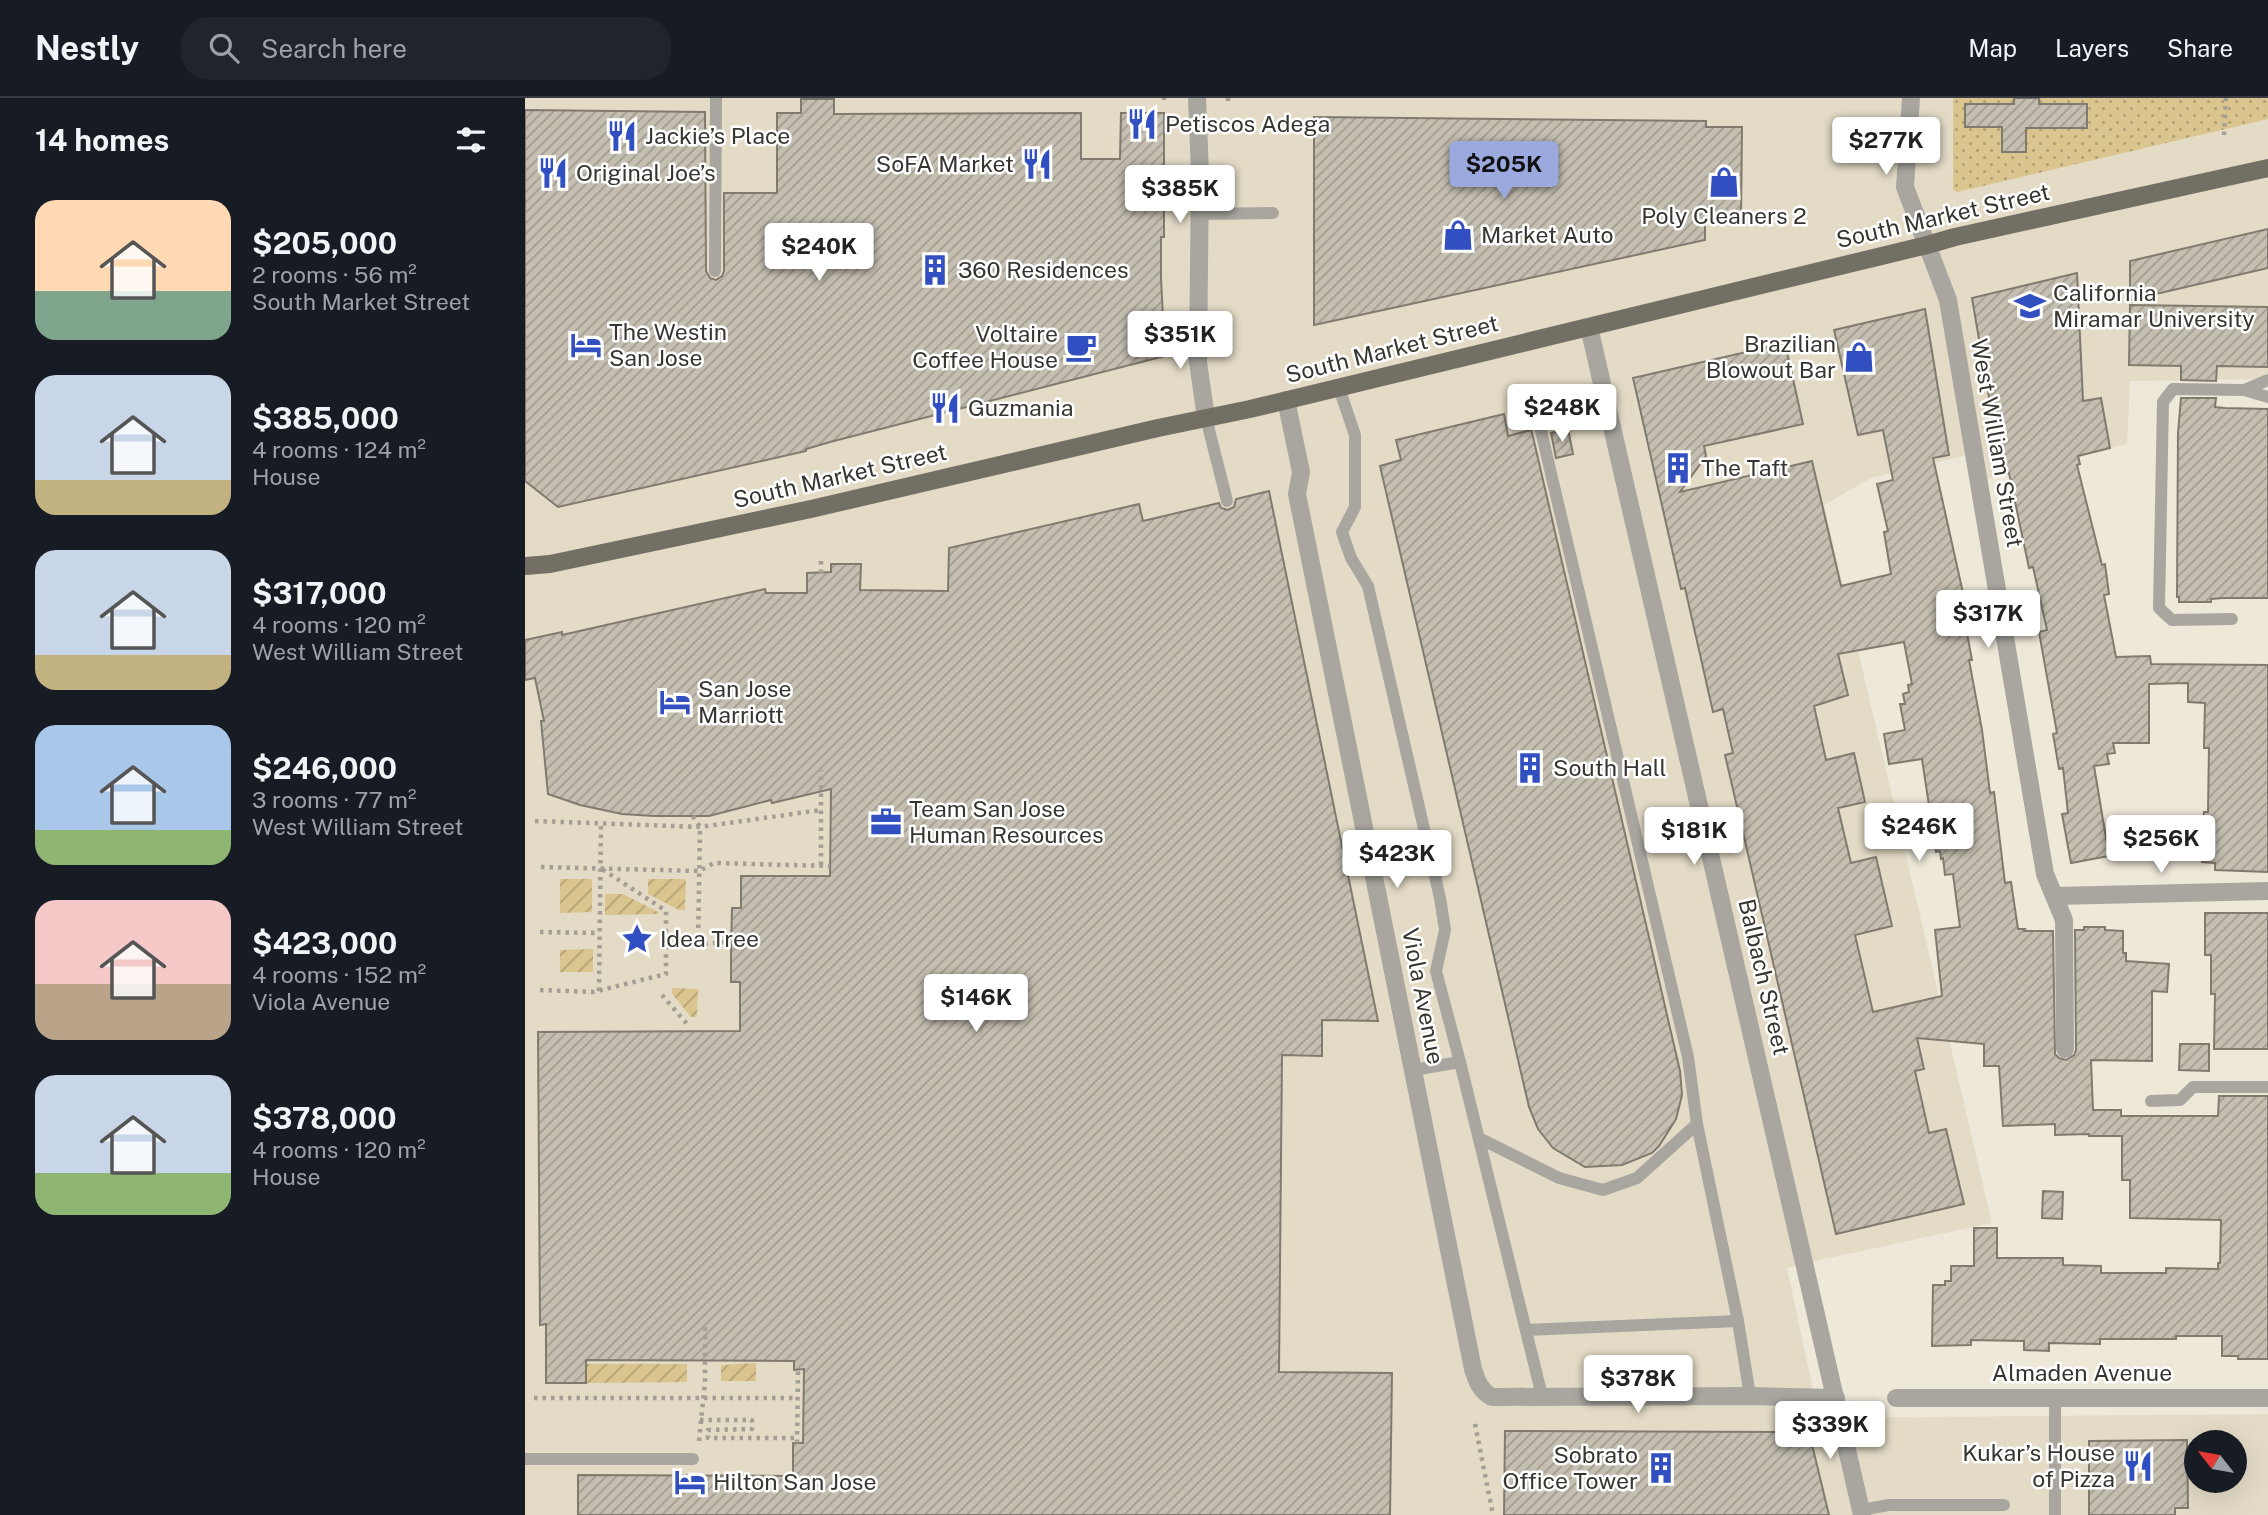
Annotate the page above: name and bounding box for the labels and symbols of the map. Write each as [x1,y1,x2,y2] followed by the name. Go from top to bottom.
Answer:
[1125,107,1159,141] restaurant icon: Petiscos Adega
[1165,110,1330,137] place label: Petiscos Adega
[1837,118,1935,177] pin: $277K
[605,119,639,153] restaurant icon: Jackie’s Place
[645,122,790,149] place label: Jackie’s Place
[1455,141,1553,201] pin: $205K
[1020,147,1054,181] restaurant icon: SoFA Market
[876,150,1014,177] place label: SoFA Market
[536,156,570,190] restaurant icon: Original Joe’s
[576,159,716,186] place label: Original Joe’s
[1707,165,1741,199] shop icon: Poly Cleaners 2
[1131,166,1229,225] pin: $385K
[1834,178,2052,253] street label: South Market Street
[1641,202,1807,229] place label: Poly Cleaners 2
[1441,218,1475,252] shop icon: Market Auto
[1481,221,1614,248] place label: Market Auto
[770,223,868,283] pin: $240K
[918,253,952,287] building icon: 360 Residences
[958,256,1129,283] place label: 360 Residences
[2053,279,2255,332] place label: California Miramar University
[2013,289,2047,323] school or university icon: California Miramar University
[1283,309,1501,388] street label: South Market Street
[1131,312,1229,371] pin: $351K
[609,318,727,371] place label: The Westin San Jose
[912,320,1058,373] place label: Voltaire Coffee House
[569,328,603,362] hotel icon: The Westin San Jose
[1064,330,1098,364] cafe icon: Voltaire Coffee House
[1706,330,1836,383] place label: Brazilian Blowout Bar
[1966,336,2029,549] street label: West William Street
[1842,340,1876,374] shop icon: Brazilian Blowout Bar
[1513,384,1611,444] pin: $248K
[928,391,962,425] restaurant icon: Guzmania
[968,394,1074,421] place label: Guzmania
[731,438,949,513] street label: South Market Street
[1661,451,1695,485] building icon: The Taft
[1701,454,1788,481] place label: The Taft
[1939,590,2037,650] pin: $317K
[698,675,791,728] place label: San Jose Marriott
[658,685,692,719] hotel icon: San Jose Marriott
[1513,751,1547,785] building icon: South Hall
[1553,754,1666,781] place label: South Hall
[909,795,1104,848] place label: Team San Jose Human Resources
[1870,804,1968,863] pin: $246K
[869,805,903,839] office icon: Team San Jose Human Resources
[1645,808,1743,867] pin: $181K
[2112,816,2210,875] pin: $256K
[1348,830,1446,890] pin: $423K
[1733,896,1796,1058] street label: Balbach Street
[620,922,654,956] place icon: Idea Tree
[660,925,759,952] place label: Idea Tree
[1397,925,1450,1066] street label: Viola Avenue
[927,974,1025,1034] pin: $146K
[1589,1356,1687,1415] pin: $378K
[1992,1359,2172,1386] street label: Almaden Avenue
[1781,1402,1879,1461] pin: $339K
[2184,1430,2247,1493] north arrow
[1962,1439,2115,1492] place label: Kukar’s House of Pizza
[1502,1441,1638,1494] place label: Sobrato Office Tower
[2121,1449,2155,1483] restaurant icon: Kukar’s House of Pizza
[1644,1451,1678,1485] building icon: Sobrato Office Tower
[673,1465,707,1499] hotel icon: Hilton San Jose
[713,1468,877,1495] place label: Hilton San Jose

